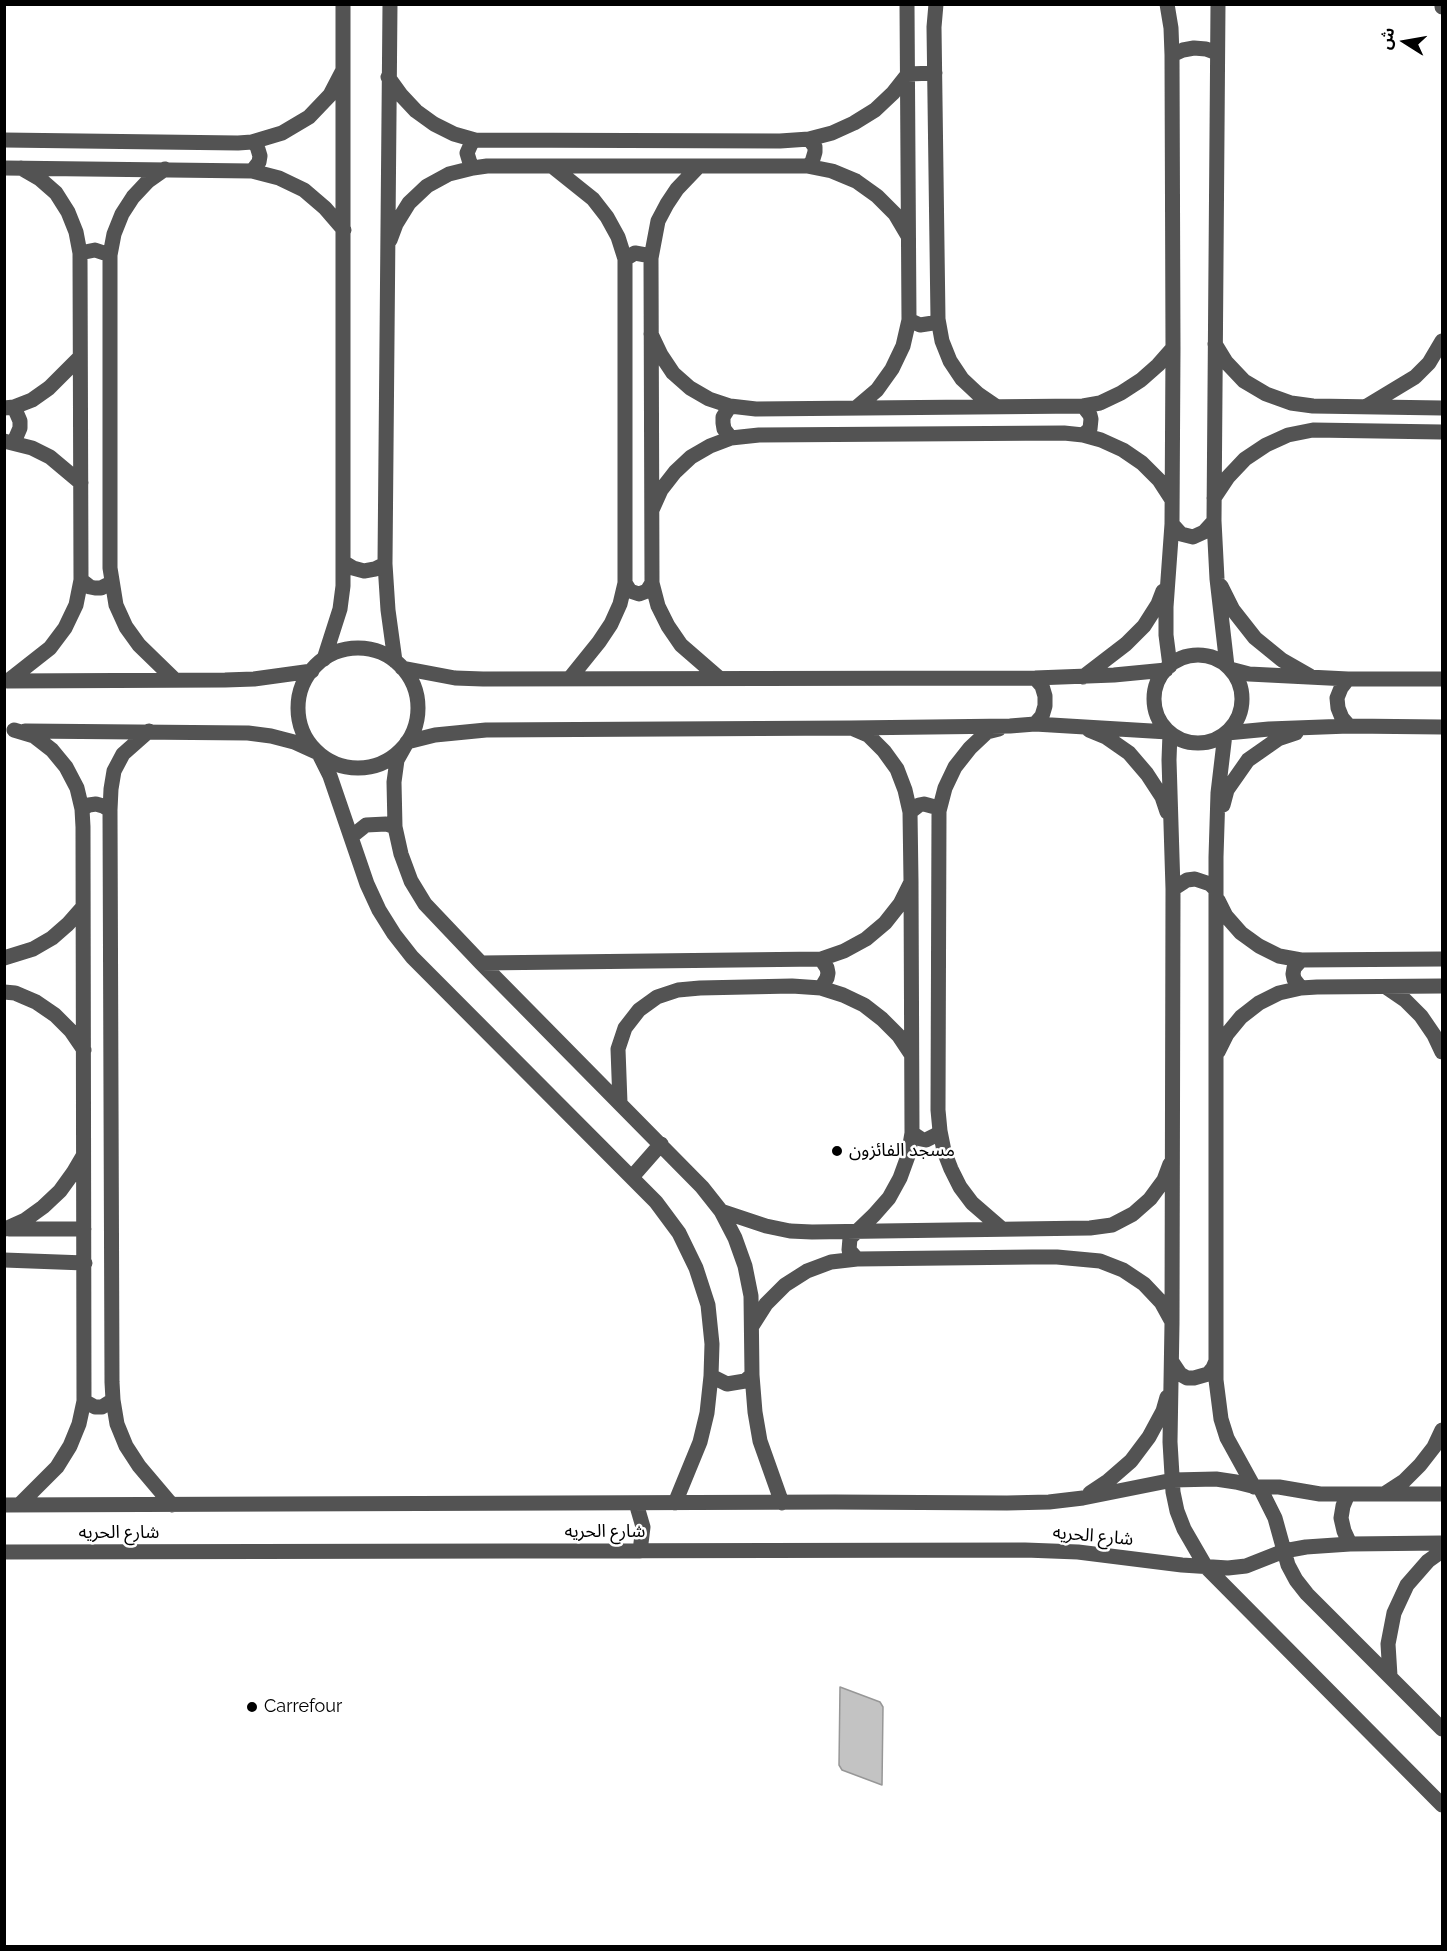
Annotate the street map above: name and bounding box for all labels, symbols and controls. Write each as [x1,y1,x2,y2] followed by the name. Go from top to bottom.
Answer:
[1375,12,1435,72] north arrow
[1375,26,1398,51] text: ش
[849,1140,955,1162] place label: مسجد الفائزون
[830,1144,844,1158] marker: مسجد الفائزون
[565,1521,645,1543] street label: شارع الحريه
[79,1522,159,1544] street label: شارع الحريه
[1052,1522,1134,1550] street label: شارع الحريه
[264,1696,342,1718] place label: Carrefour
[245,1700,259,1714] marker: Carrefour

